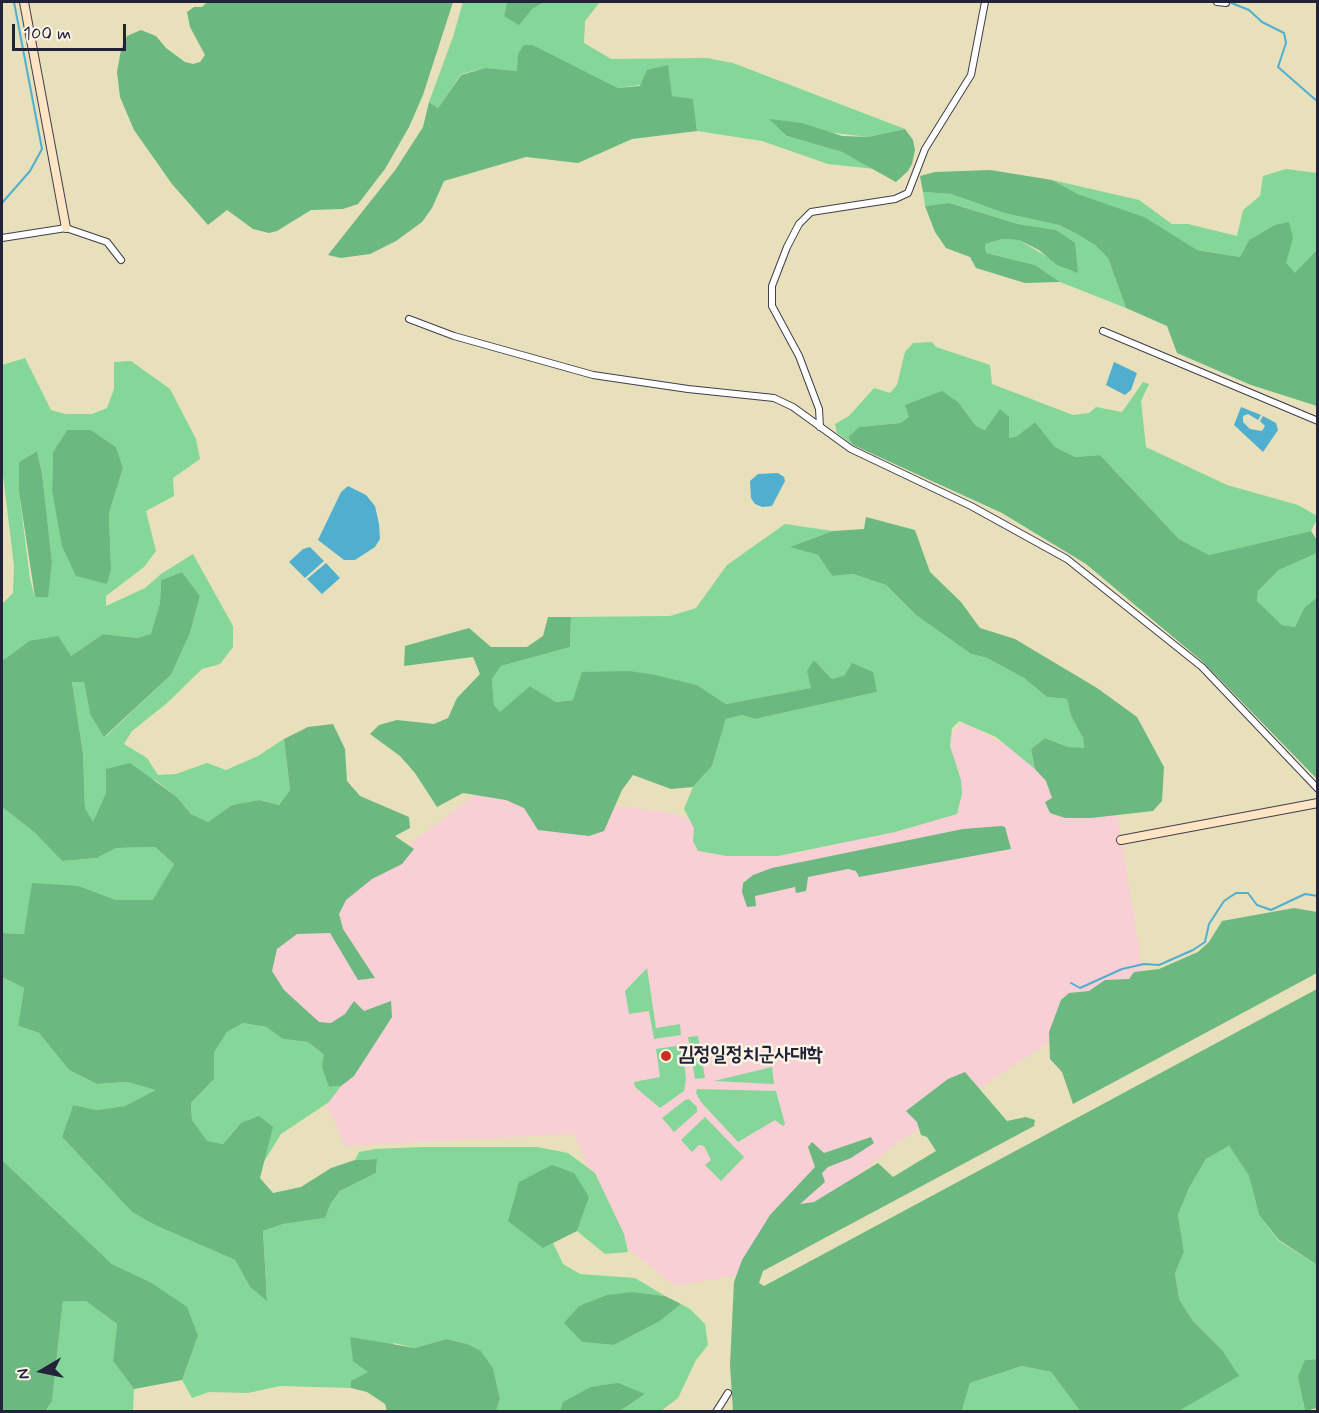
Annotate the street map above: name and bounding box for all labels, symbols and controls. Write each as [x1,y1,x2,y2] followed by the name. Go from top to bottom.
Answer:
[15,12,129,50] scale bar
[23,22,71,46] text: 100 m
[678,1044,823,1068] place label: 김정일정치군사대학
[659,1049,673,1063] marker: 김정일정치군사대학
[12,1341,72,1401] north arrow
[13,1367,35,1381] text: N

